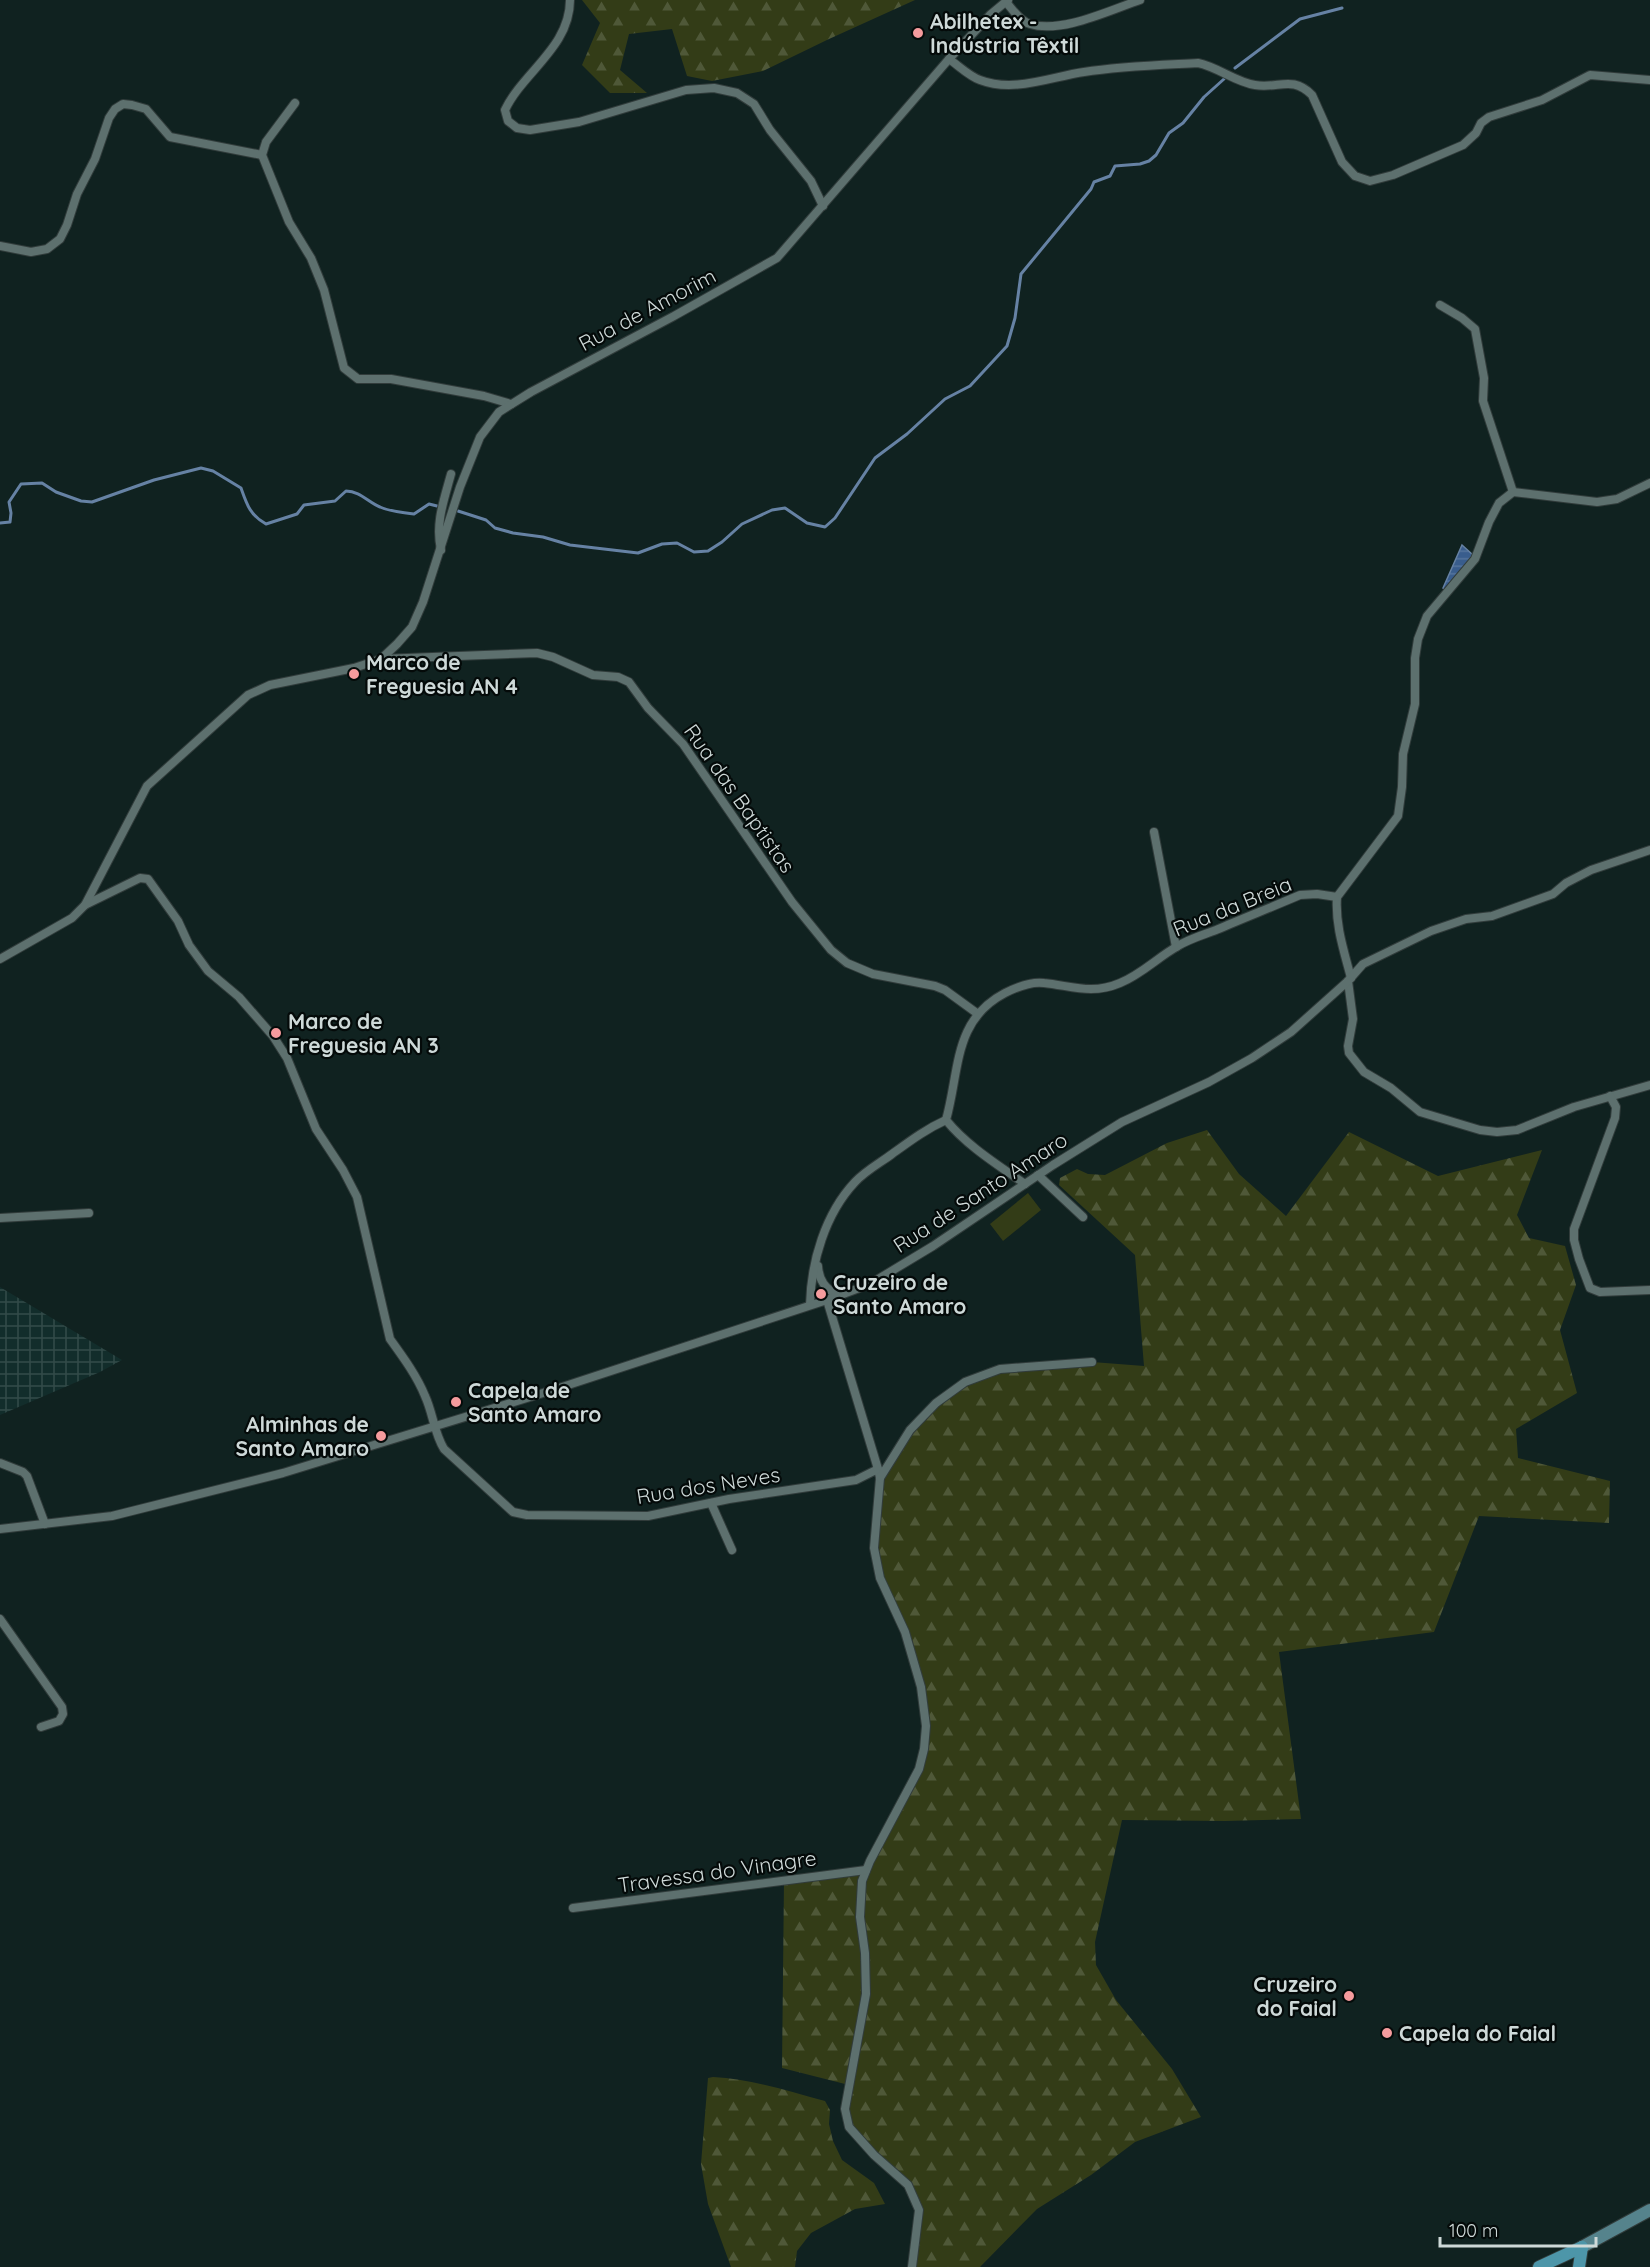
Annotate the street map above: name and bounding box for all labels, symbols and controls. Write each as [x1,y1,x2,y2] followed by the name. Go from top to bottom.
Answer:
[930,8,1080,58] place label: Abilhetex - Indústria Têxtil
[911,26,925,40] marker: Abilhetex - Indústria Têxtil
[574,262,720,356] street label: Rua de Amorim
[366,649,518,699] place label: Marco de Freguesia AN 4
[347,667,361,681] marker: Marco de Freguesia AN 4
[679,719,801,877] street label: Rua das Baptistas
[1169,870,1295,942] street label: Rua da Breia
[288,1008,439,1058] place label: Marco de Freguesia AN 3
[269,1026,283,1040] marker: Marco de Freguesia AN 3
[888,1126,1072,1258] street label: Rua de Santo Amaro
[833,1269,966,1319] place label: Cruzeiro de Santo Amaro
[814,1287,828,1301] marker: Cruzeiro de Santo Amaro
[468,1377,601,1427] place label: Capela de Santo Amaro
[449,1395,463,1409] marker: Capela de Santo Amaro
[236,1411,369,1461] place label: Alminhas de Santo Amaro
[374,1429,388,1443] marker: Alminhas de Santo Amaro
[634,1461,782,1509] street label: Rua dos Neves
[616,1844,818,1898] street label: Travessa do Vinagre
[1253,1971,1337,2021] place label: Cruzeiro do Faial
[1342,1989,1356,2003] marker: Cruzeiro do Faial
[1399,2020,1556,2046] place label: Capela do Faial
[1380,2026,1394,2040] marker: Capela do Faial
[1440,2210,1596,2248] scale bar
[1449,2219,1498,2242] text: 100 m

